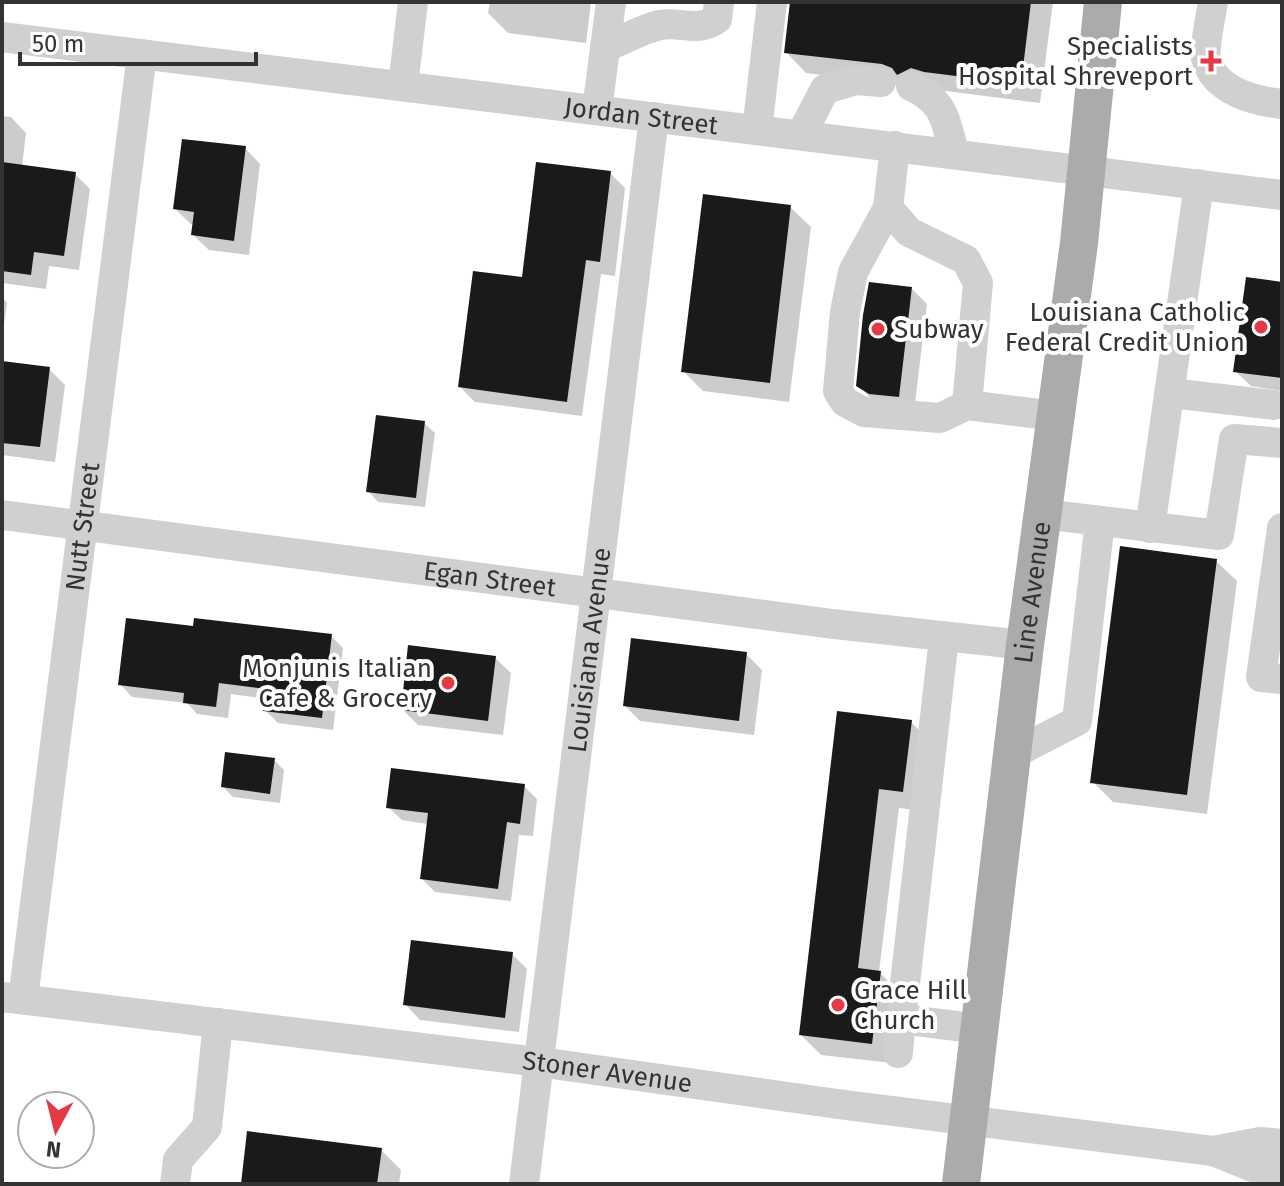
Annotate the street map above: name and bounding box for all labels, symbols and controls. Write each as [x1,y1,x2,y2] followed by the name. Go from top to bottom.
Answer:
[20,16,256,66] scale bar
[32,30,84,58] text: 50 m
[958,31,1194,92] place label: Specialists Hospital Shreveport
[1200,50,1222,72] marker: Specialists Hospital Shreveport
[562,92,720,141] street label: Jordan Street
[1005,297,1245,358] place label: Louisiana Catholic Federal Credit Union
[894,314,984,345] place label: Subway
[1252,318,1270,336] marker: Louisiana Catholic Federal Credit Union
[869,320,887,338] marker: Subway
[60,460,106,593] street label: Nutt Street
[1008,519,1057,665] street label: Line Avenue
[562,546,617,754] street label: Louisiana Avenue
[422,555,558,604] street label: Egan Street
[242,653,432,714] place label: Monjunis Italian Cafe & Grocery
[439,674,457,692] marker: Monjunis Italian Cafe & Grocery
[854,975,967,1036] place label: Grace Hill Church
[829,996,847,1014] marker: Grace Hill Church
[521,1045,694,1099] street label: Stoner Avenue
[16,1090,96,1170] north arrow
[45,1135,63,1164] text: N

